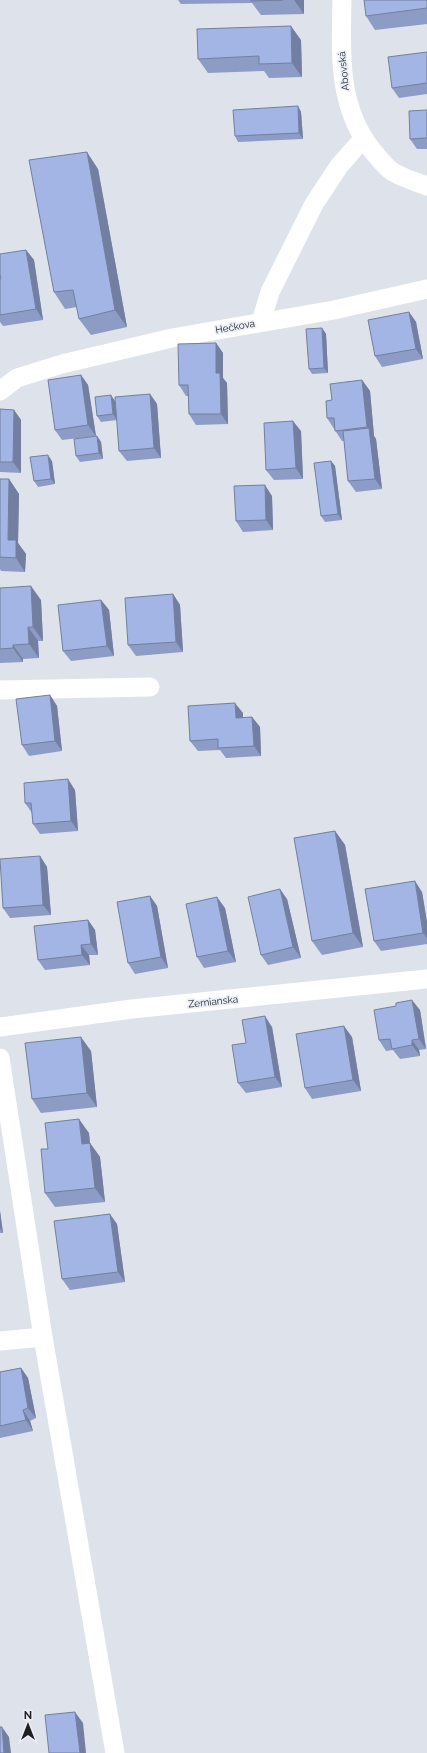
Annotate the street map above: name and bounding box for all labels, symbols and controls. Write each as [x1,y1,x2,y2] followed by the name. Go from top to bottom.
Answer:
[336,51,351,91] street label: Abovská
[214,318,256,335] street label: Hečkova
[188,993,239,1010] street label: Zemianska
[8,1705,48,1745] north arrow
[24,1709,32,1722] text: N

